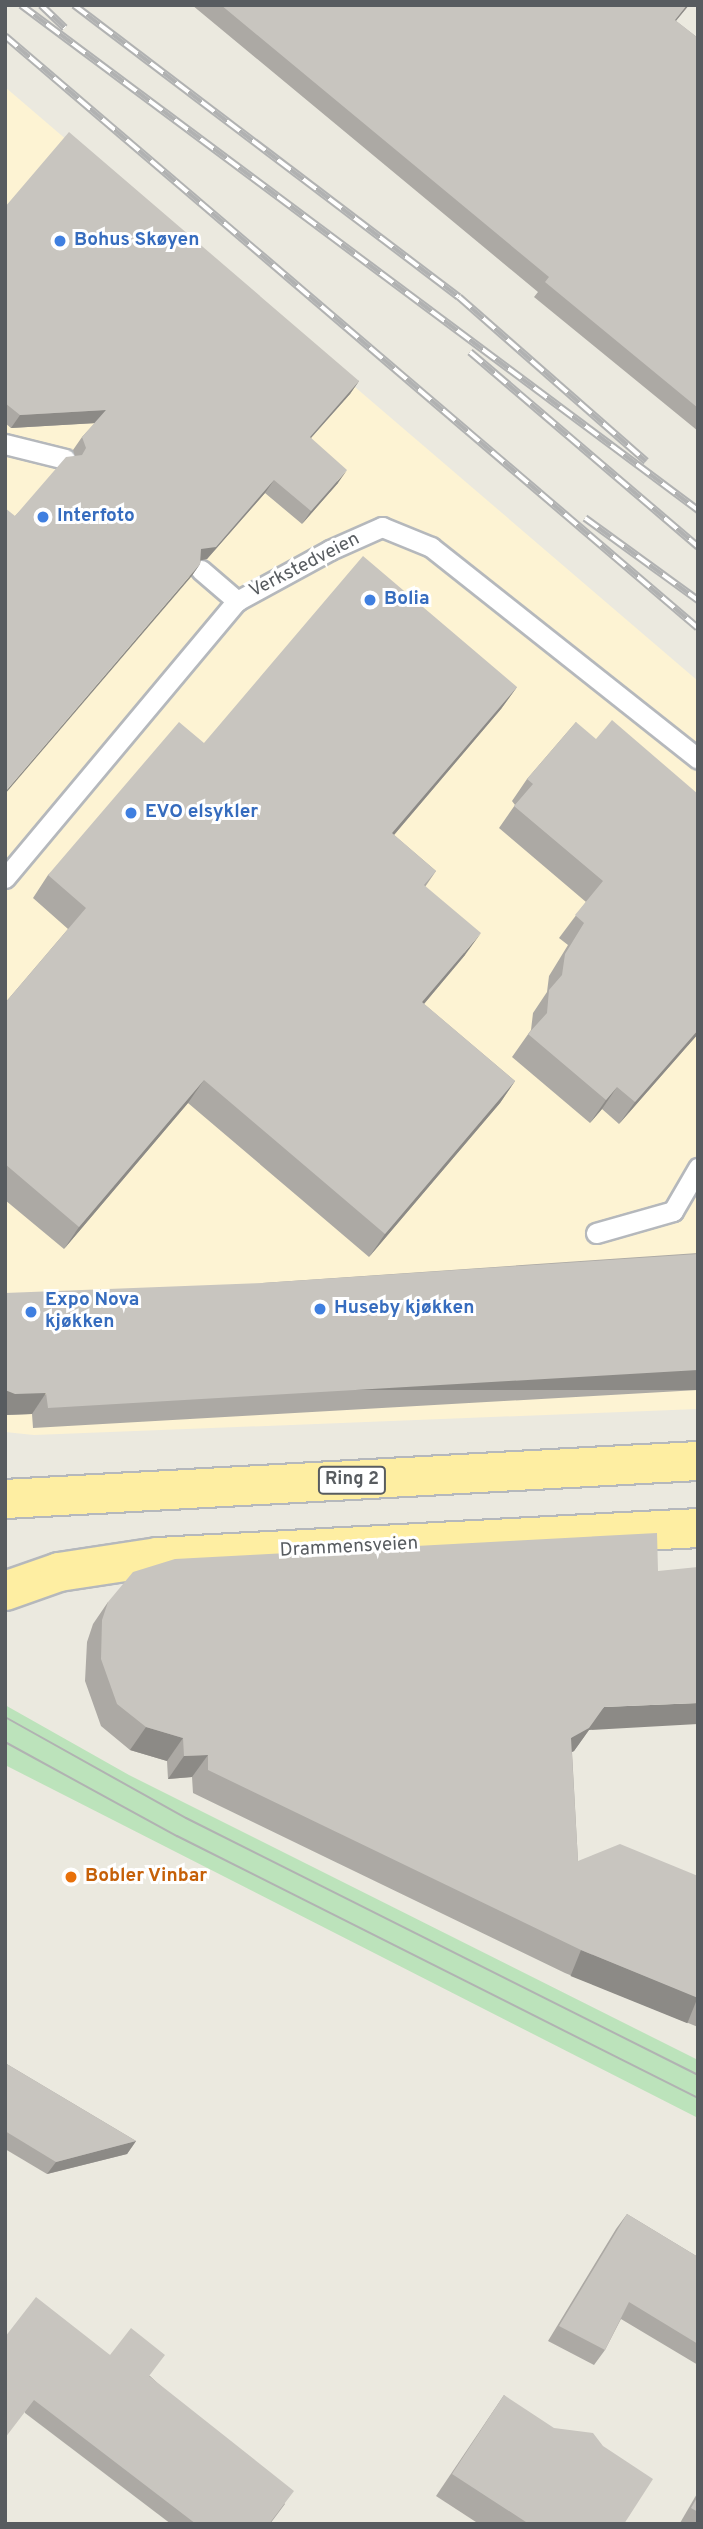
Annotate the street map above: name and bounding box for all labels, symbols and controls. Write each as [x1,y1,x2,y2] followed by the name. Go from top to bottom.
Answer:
[74,230,199,252] place label: Bohus Skøyen
[52,233,68,249] marker: Bohus Skøyen
[57,506,135,528] place label: Interfoto
[35,509,51,525] marker: Interfoto
[246,528,364,604] street label: Verkstedveien
[384,589,429,611] place label: Bolia
[362,592,378,608] marker: Bolia
[145,802,258,824] place label: EVO elsykler
[123,805,139,821] marker: EVO elsykler
[45,1290,139,1334] place label: Expo Nova kjøkken
[334,1298,474,1320] place label: Huseby kjøkken
[312,1301,328,1317] marker: Huseby kjøkken
[23,1304,39,1320] marker: Expo Nova kjøkken
[317,1465,387,1494] road number: Ring 2
[279,1533,419,1563] street label: Drammensveien
[85,1866,208,1888] place label: Bobler Vinbar
[63,1869,79,1885] marker: Bobler Vinbar

